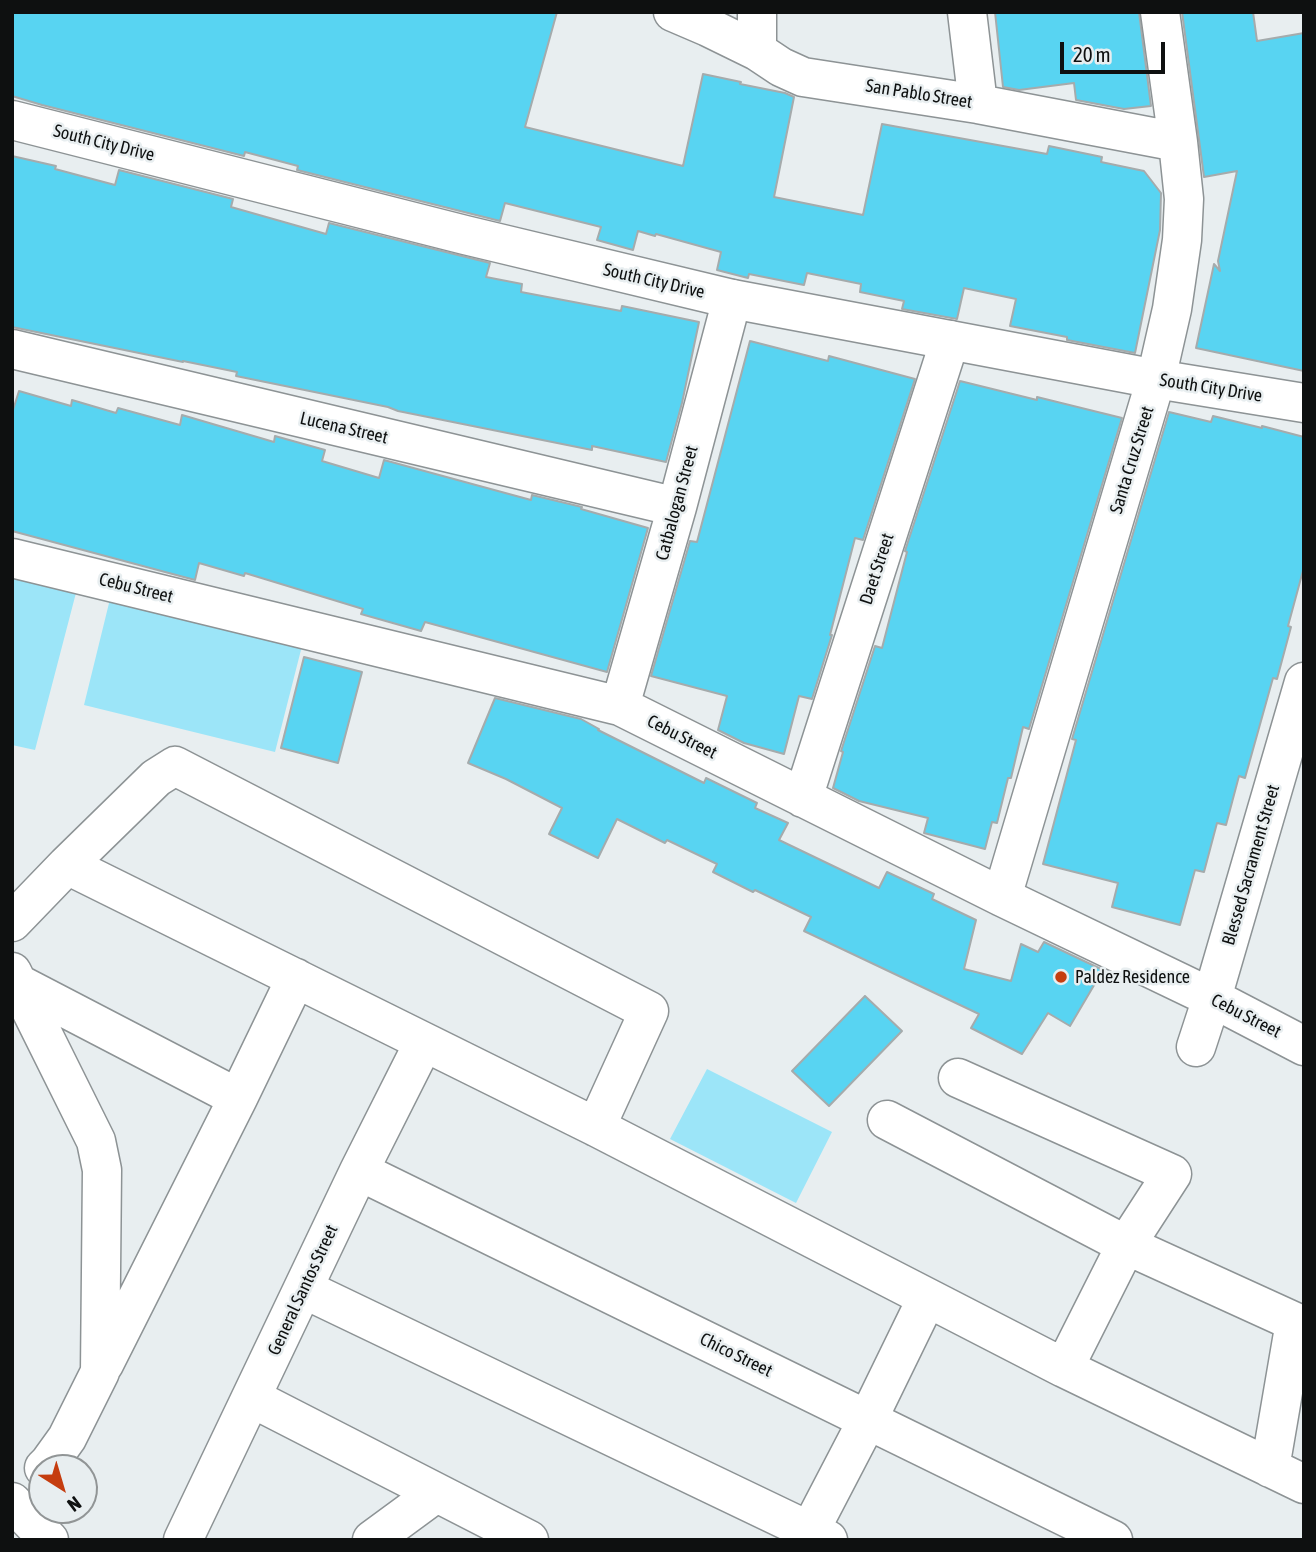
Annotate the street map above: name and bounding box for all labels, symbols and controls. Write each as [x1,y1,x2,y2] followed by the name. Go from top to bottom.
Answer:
[1064,28,1169,72] scale bar
[1073,42,1111,66] text: 20 m
[864,75,974,113] street label: San Pablo Street
[51,120,157,166] street label: South City Drive
[601,259,707,303] street label: South City Drive
[1158,369,1264,407] street label: South City Drive
[1105,404,1159,516] street label: Santa Cruz Street
[298,407,390,449] street label: Lucena Street
[651,443,703,563] street label: Catbalogan Street
[855,531,899,607] street label: Daet Street
[97,568,175,608] street label: Cebu Street
[643,710,721,764] street label: Cebu Street
[1218,782,1284,948] street label: Blessed Sacrament Street
[1075,966,1190,988] place label: Paldez Residence
[1053,969,1069,985] marker: Paldez Residence
[1207,989,1285,1043] street label: Cebu Street
[263,1221,343,1359] street label: General Santos Street
[696,1328,776,1382] street label: Chico Street
[28,1454,98,1524] north arrow
[63,1492,86,1516] text: N

